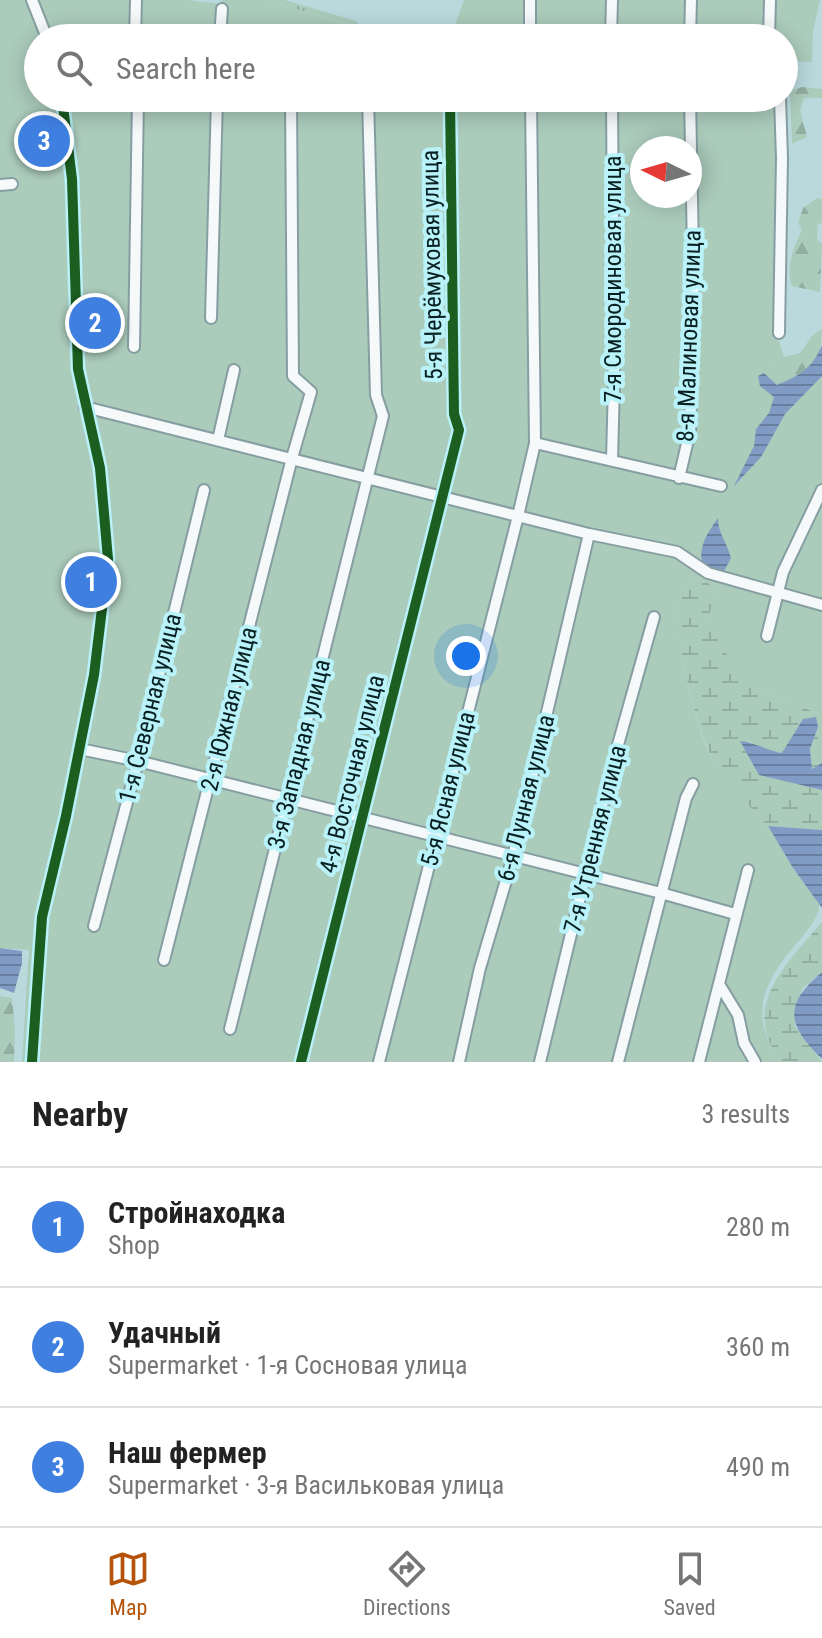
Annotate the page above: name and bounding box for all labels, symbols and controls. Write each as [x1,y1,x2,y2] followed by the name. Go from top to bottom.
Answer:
[24,24,798,112] search box
[52,46,96,90] icon: search
[116,51,256,86] text: Search here
[18,111,70,171] pin: 3
[630,136,702,208] north arrow
[416,150,448,380] street label: 5-я Черёмуховая улица
[599,155,627,403] street label: 7-я Смородиновая улица
[671,230,707,442] street label: 8-я Малиновая улица
[69,293,121,353] pin: 2
[65,552,117,612] pin: 1
[113,611,187,805] street label: 1-я Северная улица
[195,624,263,794] street label: 2-я Южная улица
[446,636,486,676] your location
[262,656,336,852] street label: 3-я Западная улица
[314,672,390,876] street label: 4-я Восточная улица
[415,709,481,869] street label: 5-я Ясная улица
[492,712,560,884] street label: 6-я Лунная улица
[558,742,632,936] street label: 7-я Утренняя улица
[32,1094,128,1134] text: Nearby
[701,1099,790,1129] text: 3 results
[108,1195,285,1230] text: Стройнаходка
[51,1212,65,1242] text: 1
[726,1212,790,1242] text: 280 m
[108,1230,160,1260] text: Shop
[108,1315,221,1350] text: Удачный
[51,1332,65,1362] text: 2
[726,1332,790,1362] text: 360 m
[108,1350,467,1380] text: Supermarket · 1-я Сосновая улица
[108,1435,267,1470] text: Наш фермер
[51,1452,65,1482] text: 3
[726,1452,790,1482] text: 490 m
[108,1470,504,1500] text: Supermarket · 3-я Васильковая улица
[106,1547,150,1620] tab: Map
[363,1547,451,1620] tab: Directions
[663,1547,716,1620] tab: Saved

